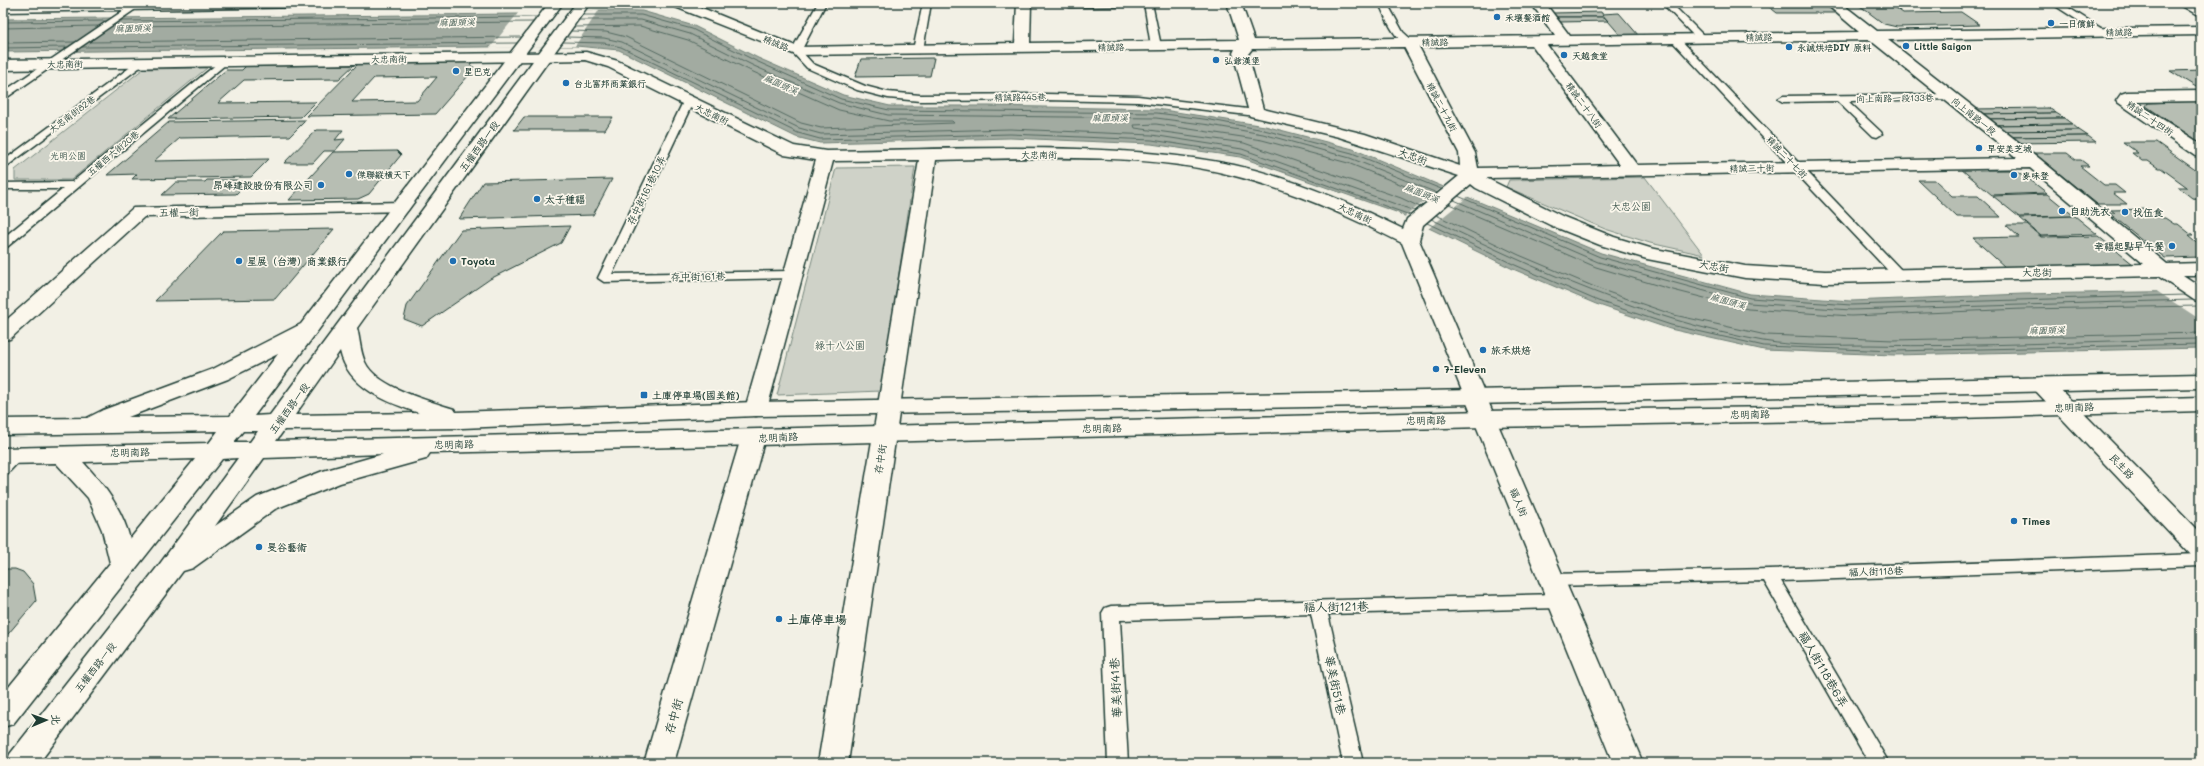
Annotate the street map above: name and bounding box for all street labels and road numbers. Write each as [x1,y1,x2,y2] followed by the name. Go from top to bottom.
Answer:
[2105,26,2133,38] street label: 精誠路
[1745,31,1773,43] street label: 精誠路
[761,33,791,53] street label: 精誠路
[1421,36,1449,48] street label: 精誠路
[1097,41,1125,53] street label: 精誠路
[371,53,407,65] street label: 大忠南街
[47,58,83,70] street label: 大忠南街
[1564,80,1604,130] street label: 精誠二十八街
[1424,81,1460,133] street label: 精誠二十九街
[994,91,1046,103] street label: 精誠路445巷
[1856,92,1934,104] street label: 向上南路一段133巷
[47,93,97,135] street label: 大忠南街82巷
[1950,95,1998,137] street label: 向上南路一段
[2125,98,2175,138] street label: 精誠二十四街
[693,101,731,127] street label: 大忠南街
[456,118,502,174] street label: 五權西路一段
[85,128,141,178] street label: 五權西六街20巷
[1764,134,1810,180] street label: 精誠二十七街
[1397,144,1429,168] street label: 大忠街
[1021,149,1057,160] street label: 大忠南街
[623,153,669,227] street label: 存中街161巷10弄
[1729,162,1775,174] street label: 精誠三十街
[1336,200,1374,226] street label: 大忠南街
[159,205,199,219] street label: 五權一街
[1698,257,1730,275] street label: 大忠街
[2022,265,2052,279] street label: 大忠街
[670,269,727,283] street label: 存中街161巷
[266,380,312,436] street label: 五權西路一段
[2054,399,2094,415] street label: 忠明南路
[1730,407,1770,421] street label: 忠明南路
[1406,413,1446,427] street label: 忠明南路
[1082,421,1122,435] street label: 忠明南路
[758,429,798,445] street label: 忠明南路
[434,437,474,451] street label: 忠明南路
[871,443,889,475] street label: 存中街
[110,445,150,459] street label: 忠明南路
[2107,450,2137,482] street label: 民生路
[1507,485,1531,519] street label: 福人街
[1848,563,1905,579] street label: 福人街118巷
[1303,597,1369,615] street label: 福人街121巷
[1796,628,1852,710] street label: 福人街118巷6弄
[71,639,119,695] street label: 五權西路一段
[1322,654,1350,716] street label: 華美街51巷
[1105,657,1125,719] street label: 華美街41巷
[660,696,686,736] street label: 存中街

